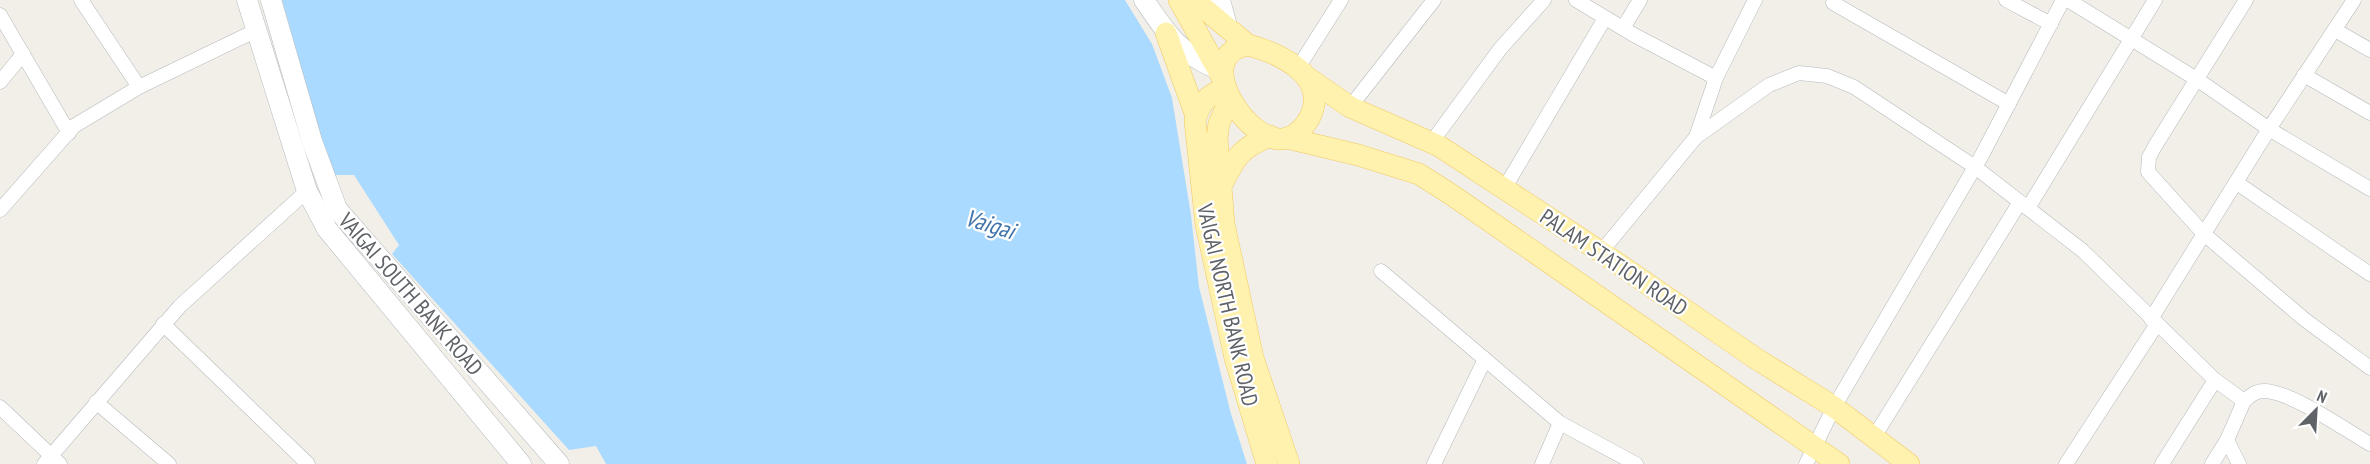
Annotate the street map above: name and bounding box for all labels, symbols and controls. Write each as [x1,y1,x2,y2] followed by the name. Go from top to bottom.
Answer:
[1191,200,1265,409] street label: VAIGAI NORTH BANK ROAD
[962,202,1021,247] water label: Vaigai
[1535,202,1693,322] street label: PALAM STATION ROAD
[332,206,489,381] street label: VAIGAI SOUTH BANK ROAD
[2286,380,2346,440] north arrow
[2314,385,2330,407] text: N

